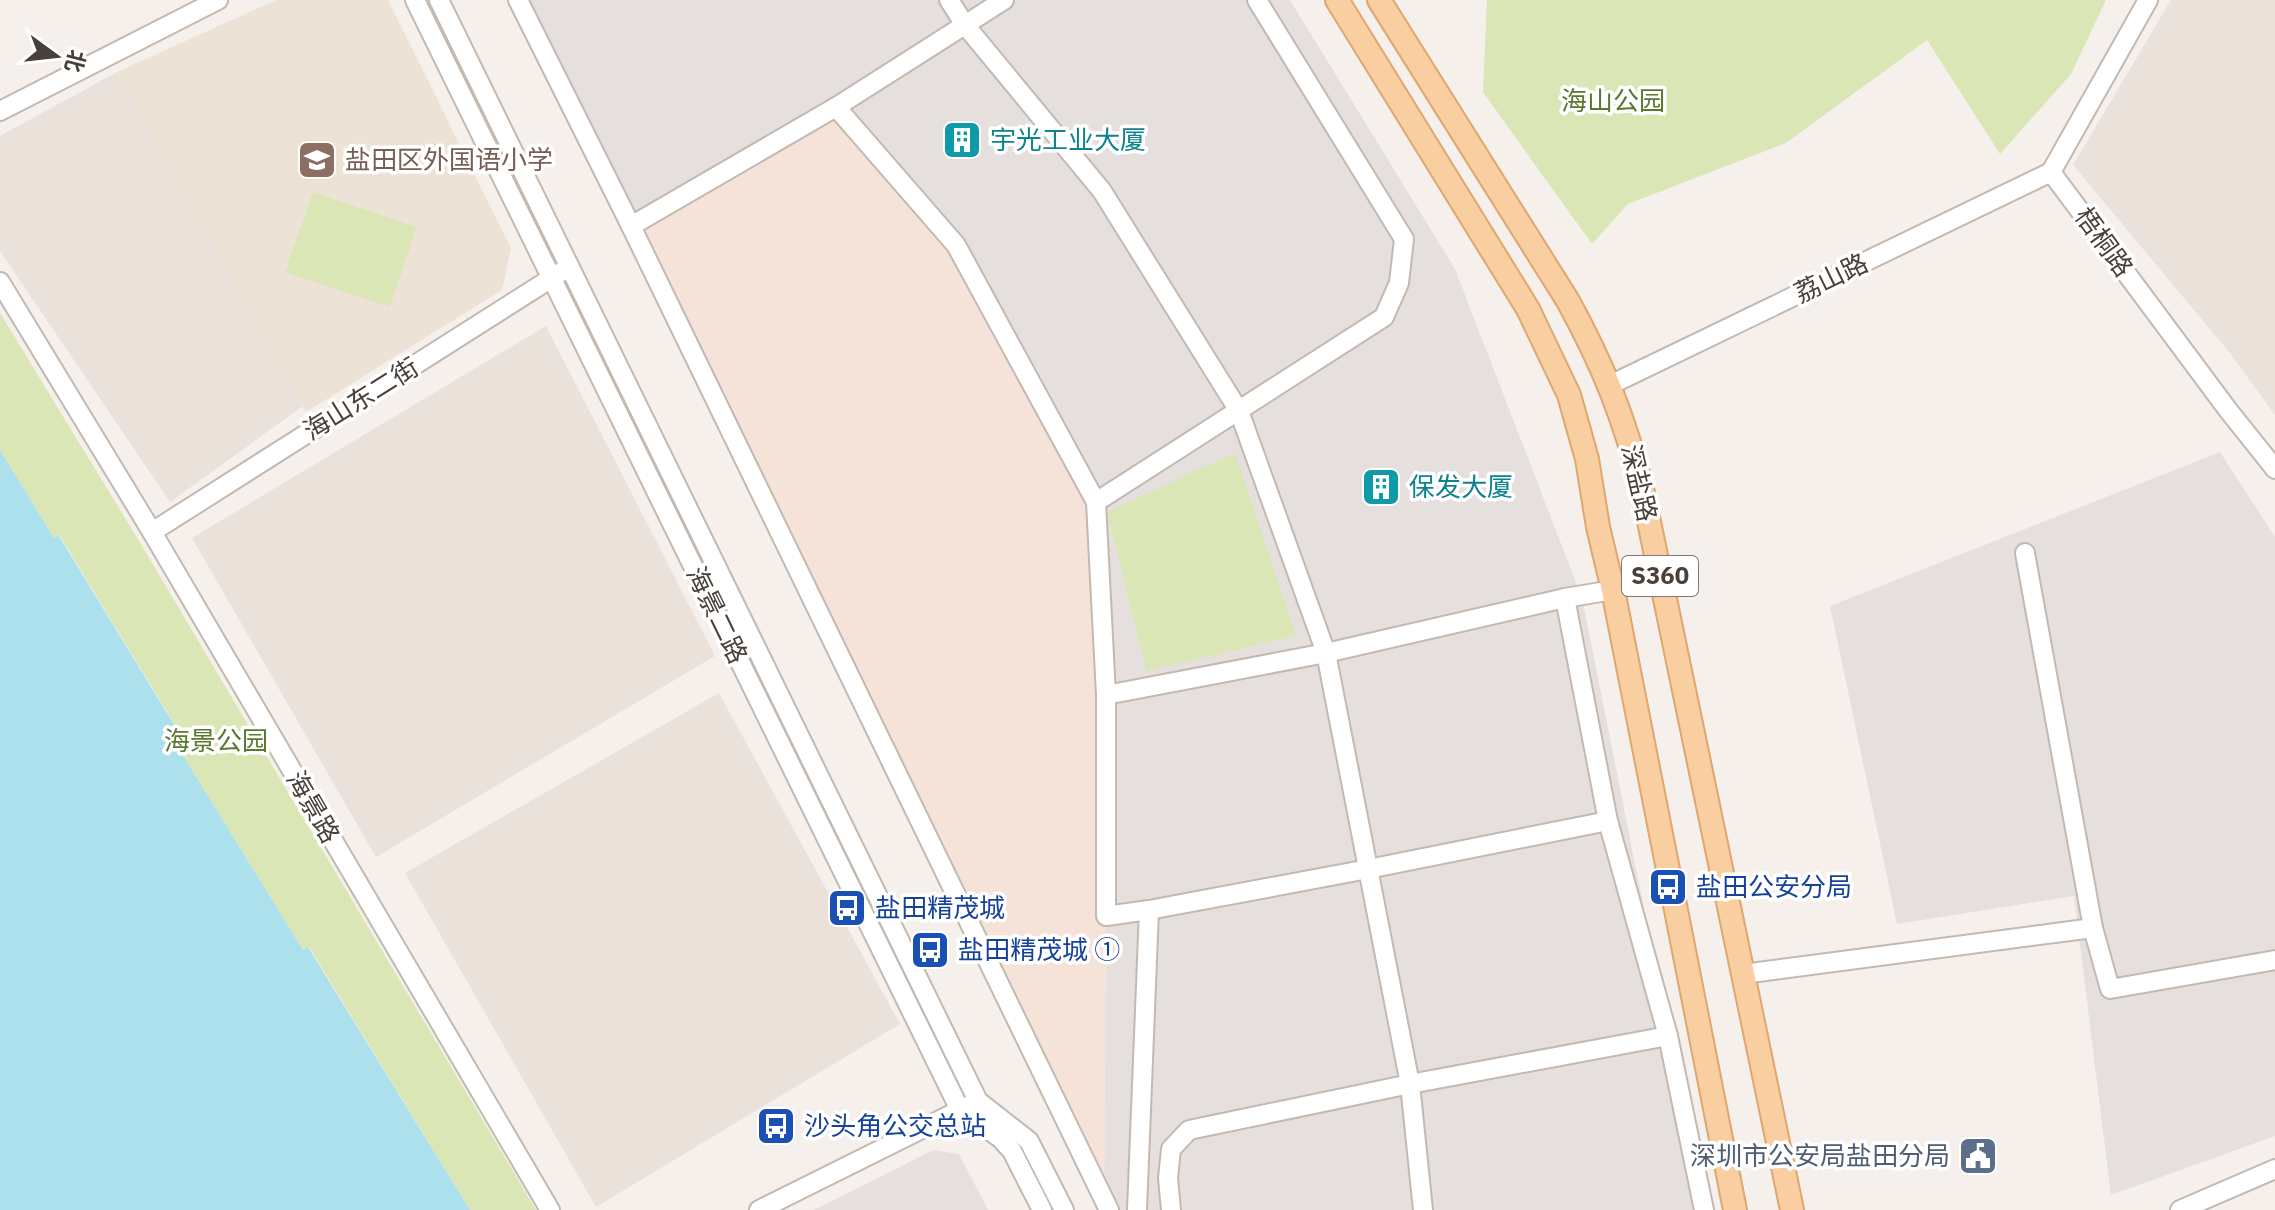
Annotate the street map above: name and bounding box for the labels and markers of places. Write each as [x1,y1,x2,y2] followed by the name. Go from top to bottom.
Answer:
[941,119,983,161] building icon: 宇光工业大厦
[990,122,1146,156] place label: 宇光工业大厦
[296,139,338,181] school or university icon: 盐田区外国语小学
[345,142,553,176] place label: 盐田区外国语小学
[1360,466,1402,508] building icon: 保发大厦
[1409,469,1513,503] place label: 保发大厦
[1647,866,1689,908] bus stop icon: 盐田公安分局
[1696,869,1852,903] place label: 盐田公安分局
[826,887,868,929] bus stop icon: 盐田精茂城
[875,890,1005,924] place label: 盐田精茂城
[909,929,951,971] bus stop icon: 盐田精茂城 ①
[958,932,1120,966] place label: 盐田精茂城 ①
[755,1105,797,1147] bus stop icon: 沙头角公交总站
[804,1108,986,1142] place label: 沙头角公交总站
[1957,1135,1999,1177] public building icon: 深圳市公安局盐田分局
[1690,1138,1950,1172] place label: 深圳市公安局盐田分局

